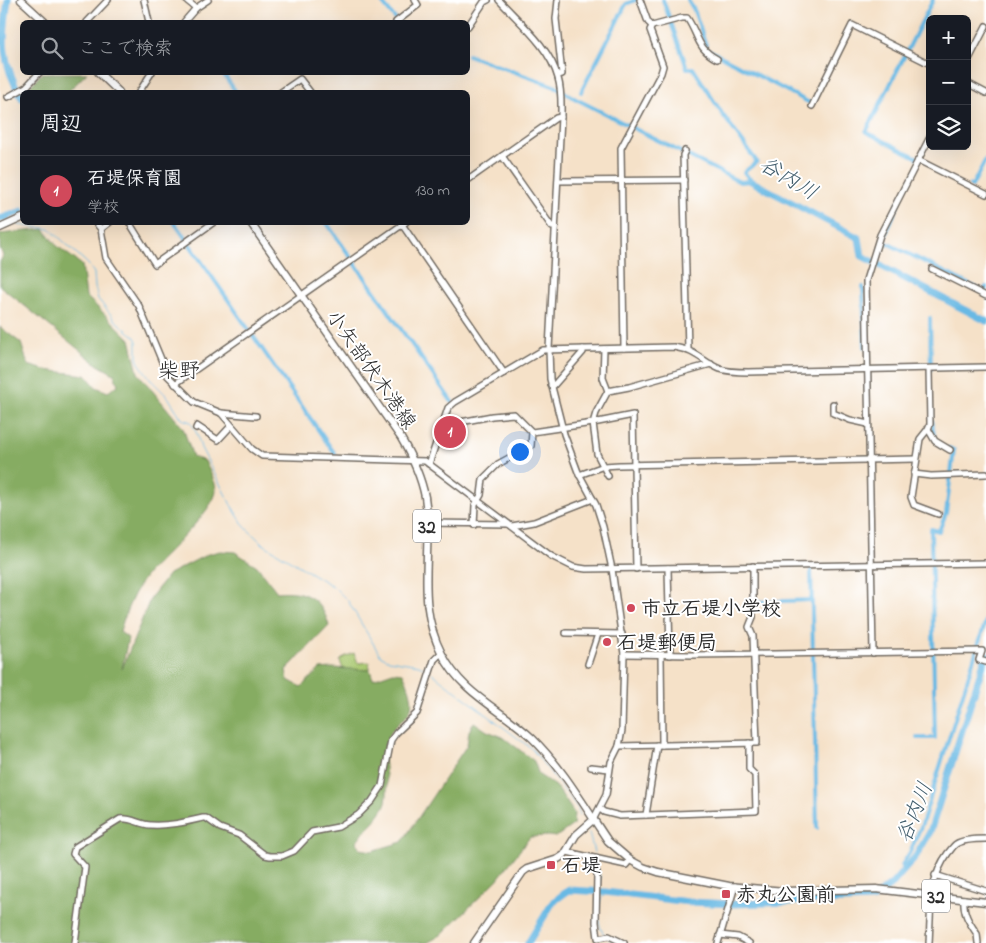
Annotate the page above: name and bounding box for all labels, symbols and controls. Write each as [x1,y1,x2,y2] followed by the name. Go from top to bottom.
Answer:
[926,15,971,150] map controls
[926,15,971,60] button: +
[20,20,470,75] search box
[38,34,66,62] icon: search
[78,36,173,63] text: ここで検索
[926,60,971,105] button: −
[926,105,971,150] button: layers
[40,110,82,140] text: 周辺
[753,151,823,209] water label: 谷内川
[87,166,182,193] text: 石堤保育園
[53,179,59,203] text: 1
[415,179,450,203] text: 130 m
[87,196,119,220] text: 学校
[318,305,422,436] street label: 小矢部伏木港線
[158,357,200,387] district label: 柴野
[434,413,466,451] pin: 1
[507,439,533,465] your location
[413,510,441,542] road number: 32
[641,596,781,625] place label: 市立石堤小学校
[625,602,637,614] marker: 市立石堤小学校
[617,630,717,659] place label: 石堤郵便局
[601,636,613,648] marker: 石堤郵便局
[890,778,942,848] water label: 谷内川
[561,853,601,882] place label: 石堤
[545,859,557,871] marker: 石堤
[922,879,950,912] road number: 32
[736,882,836,911] place label: 赤丸公園前
[720,888,732,900] marker: 赤丸公園前

